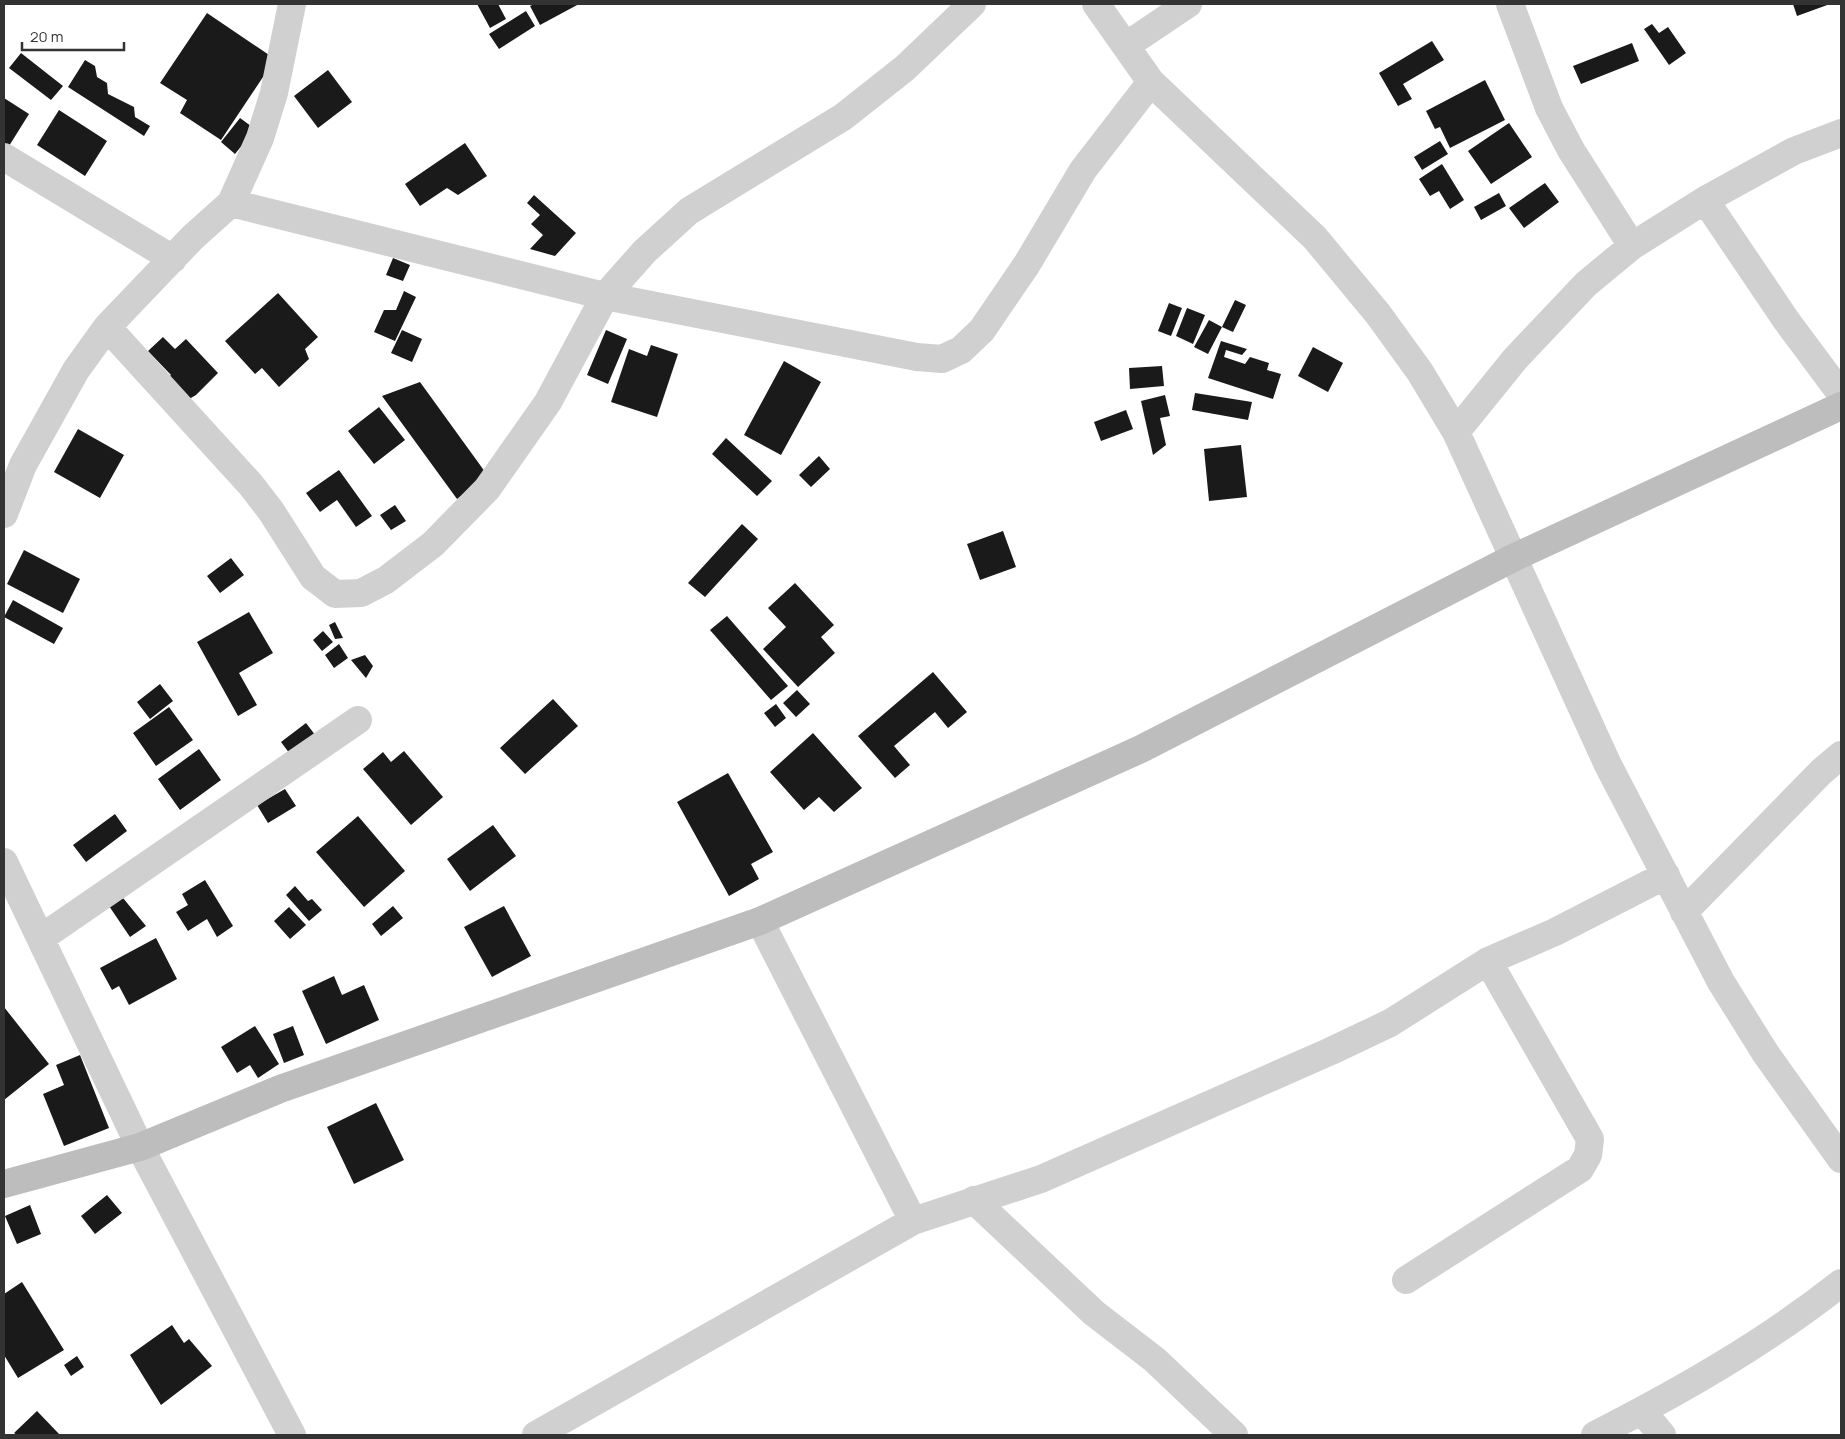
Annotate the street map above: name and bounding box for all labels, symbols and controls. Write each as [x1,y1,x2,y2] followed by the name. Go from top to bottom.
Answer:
[22,20,125,52] scale bar
[30,26,63,47] text: 20 m

